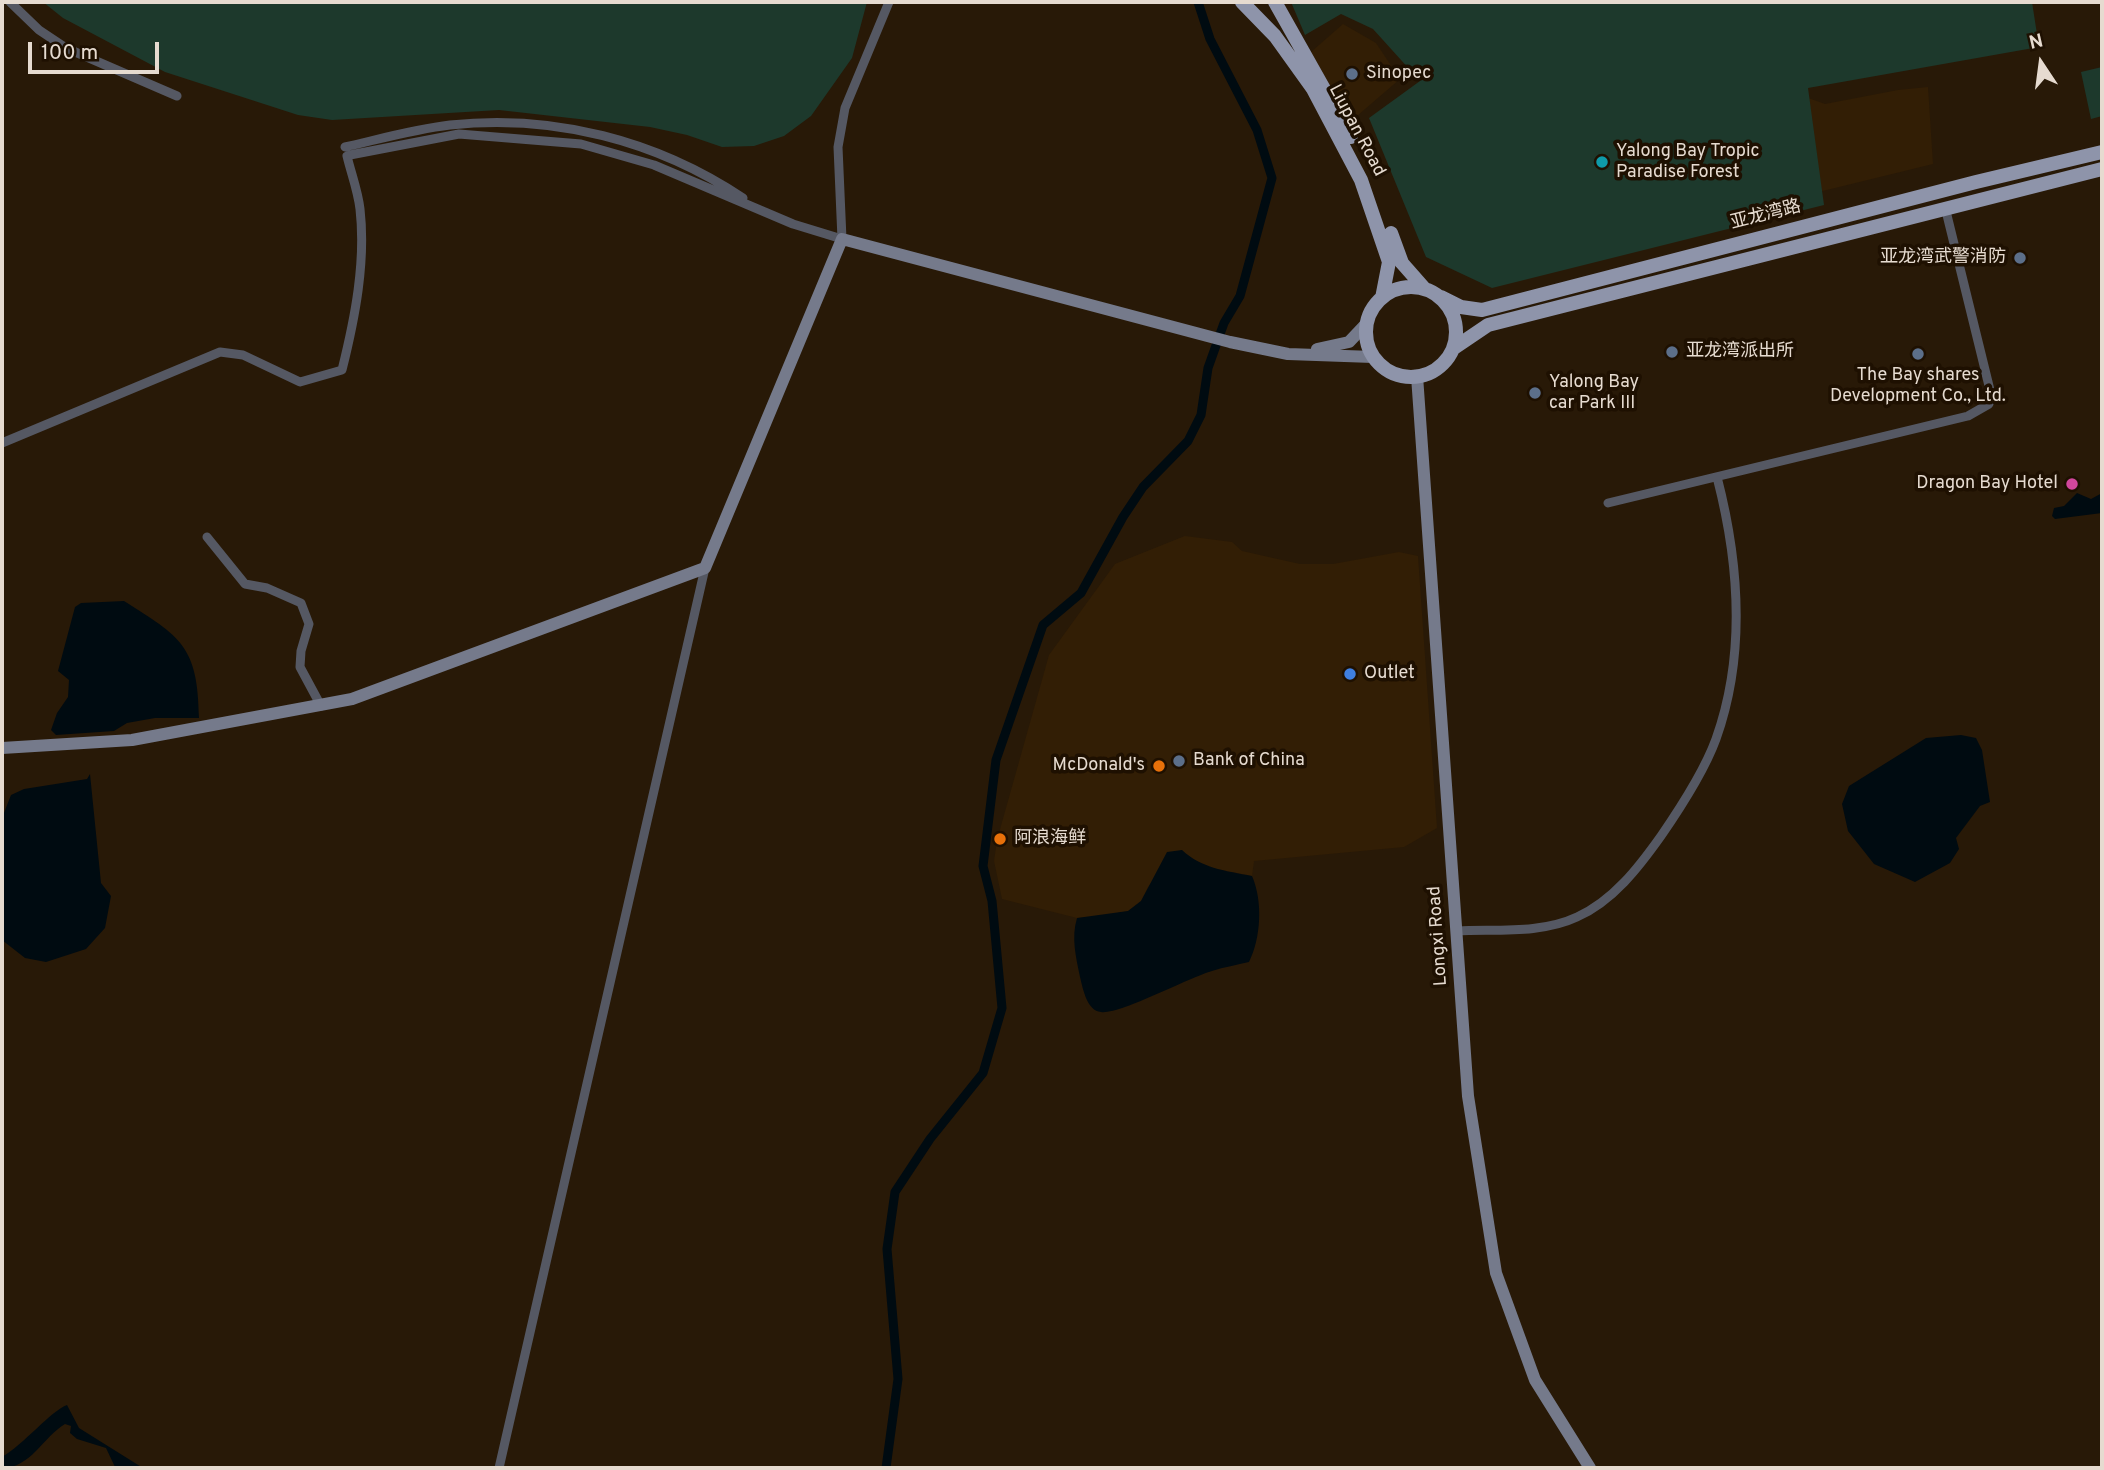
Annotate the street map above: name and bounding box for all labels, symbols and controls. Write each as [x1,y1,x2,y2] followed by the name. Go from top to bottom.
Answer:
[32,28,163,72] scale bar
[2006,28,2076,98] north arrow
[2027,29,2046,56] text: N
[41,40,98,67] text: 100 m
[1366,63,1431,85] place label: Sinopec
[1344,66,1360,82] marker: Sinopec
[1323,81,1389,181] street label: Liupan Road
[1616,141,1760,184] place label: Yalong Bay Tropic Paradise Forest
[1594,154,1610,170] marker: Yalong Bay Tropic Paradise Forest
[1728,197,1804,235] street label: 亚龙湾路
[1880,247,2006,269] place label: 亚龙湾武警消防
[2012,250,2028,266] marker: 亚龙湾武警消防
[1686,341,1794,363] place label: 亚龙湾派出所
[1664,344,1680,360] marker: 亚龙湾派出所
[1910,346,1926,362] marker: The Bay shares Development Co., Ltd.
[1830,365,2006,408] place label: The Bay shares Development Co., Ltd.
[1549,372,1639,414] place label: Yalong Bay car Park III
[1527,385,1543,401] marker: Yalong Bay car Park III
[1916,473,2058,495] place label: Dragon Bay Hotel
[2064,476,2080,492] marker: Dragon Bay Hotel
[1364,663,1415,685] place label: Outlet
[1342,666,1358,682] marker: Outlet
[1193,750,1305,772] place label: Bank of China
[1171,753,1187,769] marker: Bank of China
[1053,755,1145,777] place label: McDonald's
[1151,758,1167,774] marker: McDonald's
[1014,828,1086,850] place label: 阿浪海鲜
[992,831,1008,847] marker: 阿浪海鲜
[1425,885,1453,987] street label: Longxi Road

